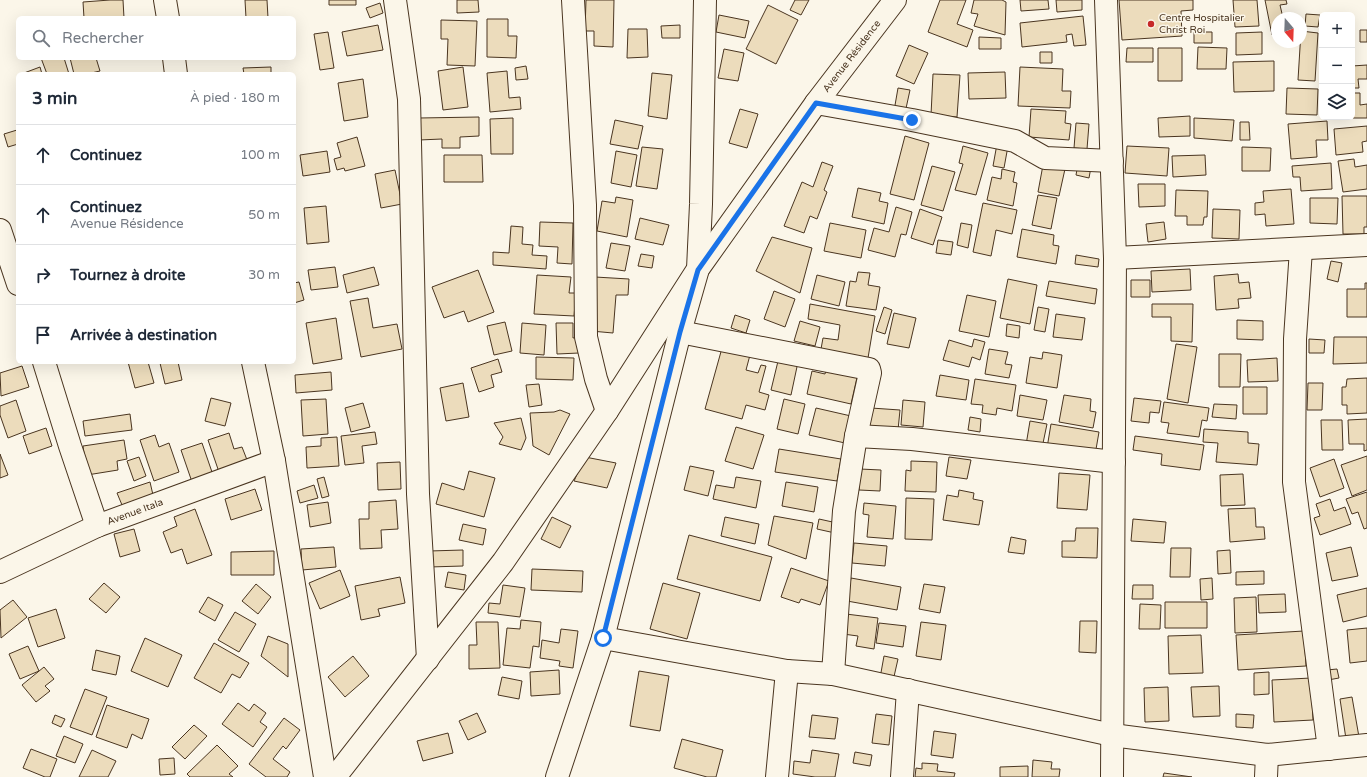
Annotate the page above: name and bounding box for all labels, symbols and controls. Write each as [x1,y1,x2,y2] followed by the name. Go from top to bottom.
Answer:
[1159,12,1244,36] place label: Centre Hospitalier Christ Roi
[1271,12,1307,48] north arrow
[1319,12,1355,120] map controls
[1319,12,1355,48] button: +
[16,16,296,60] search box
[820,18,883,95] street label: Avenue Résidence
[1146,19,1156,29] marker: Centre Hospitalier Christ Roi
[30,27,52,49] icon: search
[62,29,144,47] text: Rechercher
[1319,48,1355,84] button: −
[1319,84,1355,120] button: layers
[32,88,77,109] text: 3 min
[190,90,280,106] text: À pied · 180 m
[903,111,921,129] route end
[32,144,54,166] icon: ahead
[70,146,142,164] text: Continuez
[240,147,280,163] text: 100 m
[70,198,142,216] text: Continuez
[32,204,54,226] icon: ahead
[248,207,280,223] text: 50 m
[70,216,184,232] text: Avenue Résidence
[32,264,54,286] icon: right
[70,266,185,284] text: Tournez à droite
[248,267,280,283] text: 30 m
[32,324,54,346] icon: arrive
[70,326,217,344] text: Arrivée à destination
[105,496,165,528] street label: Avenue Itala
[594,629,612,647] route start

